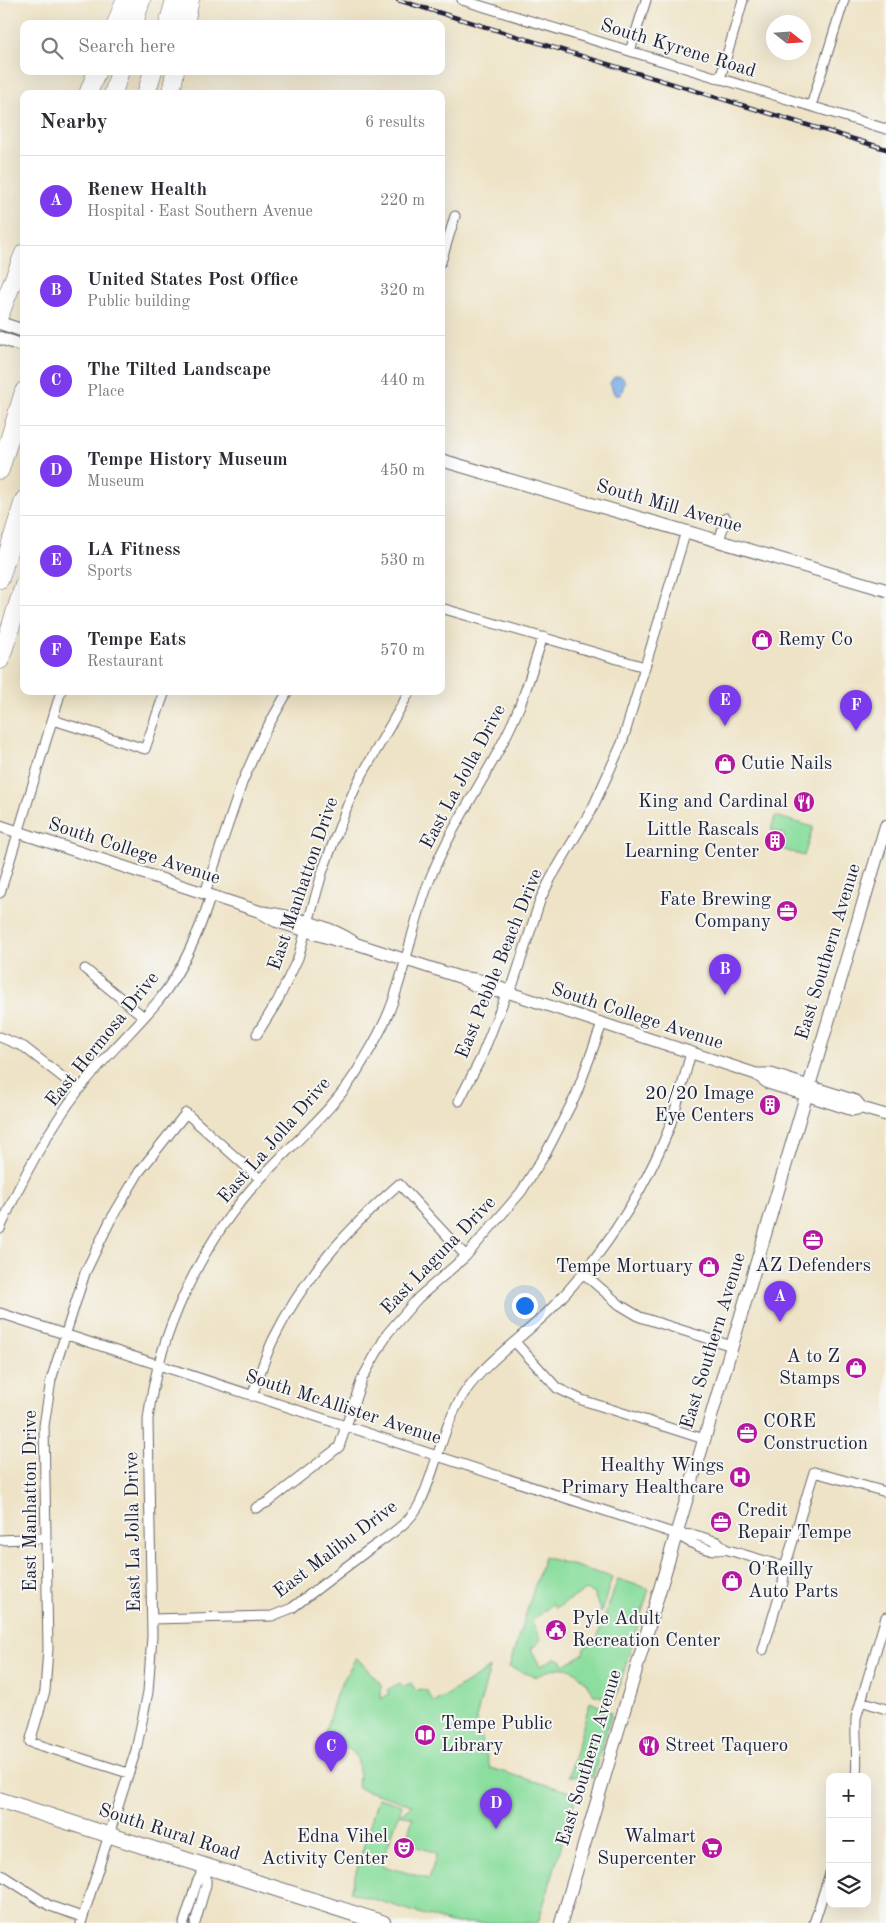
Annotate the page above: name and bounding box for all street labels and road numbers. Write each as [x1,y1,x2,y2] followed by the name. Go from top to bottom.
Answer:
[598,16,758,82] street label: South Kyrene Road
[594,477,744,537] street label: South Mill Avenue
[418,702,510,852] street label: East La Jolla Drive
[265,795,343,973] street label: East Manhatton Drive
[46,815,222,889] street label: South College Avenue
[793,861,865,1043] street label: East Southern Avenue
[453,866,547,1062] street label: East Pebble Beach Drive
[43,969,163,1111] street label: East Hermosa Drive
[549,980,725,1054] street label: South College Avenue
[215,1074,335,1208] street label: East La Jolla Drive
[378,1193,500,1319] street label: East Laguna Drive
[678,1250,750,1432] street label: East Southern Avenue
[243,1367,443,1449] street label: South McAllister Avenue
[22,1410,41,1592] street label: East Manhatton Drive
[123,1452,145,1612] street label: East La Jolla Drive
[271,1498,401,1602] street label: East Malibu Drive
[554,1667,626,1849] street label: East Southern Avenue
[96,1801,242,1865] street label: South Rural Road

